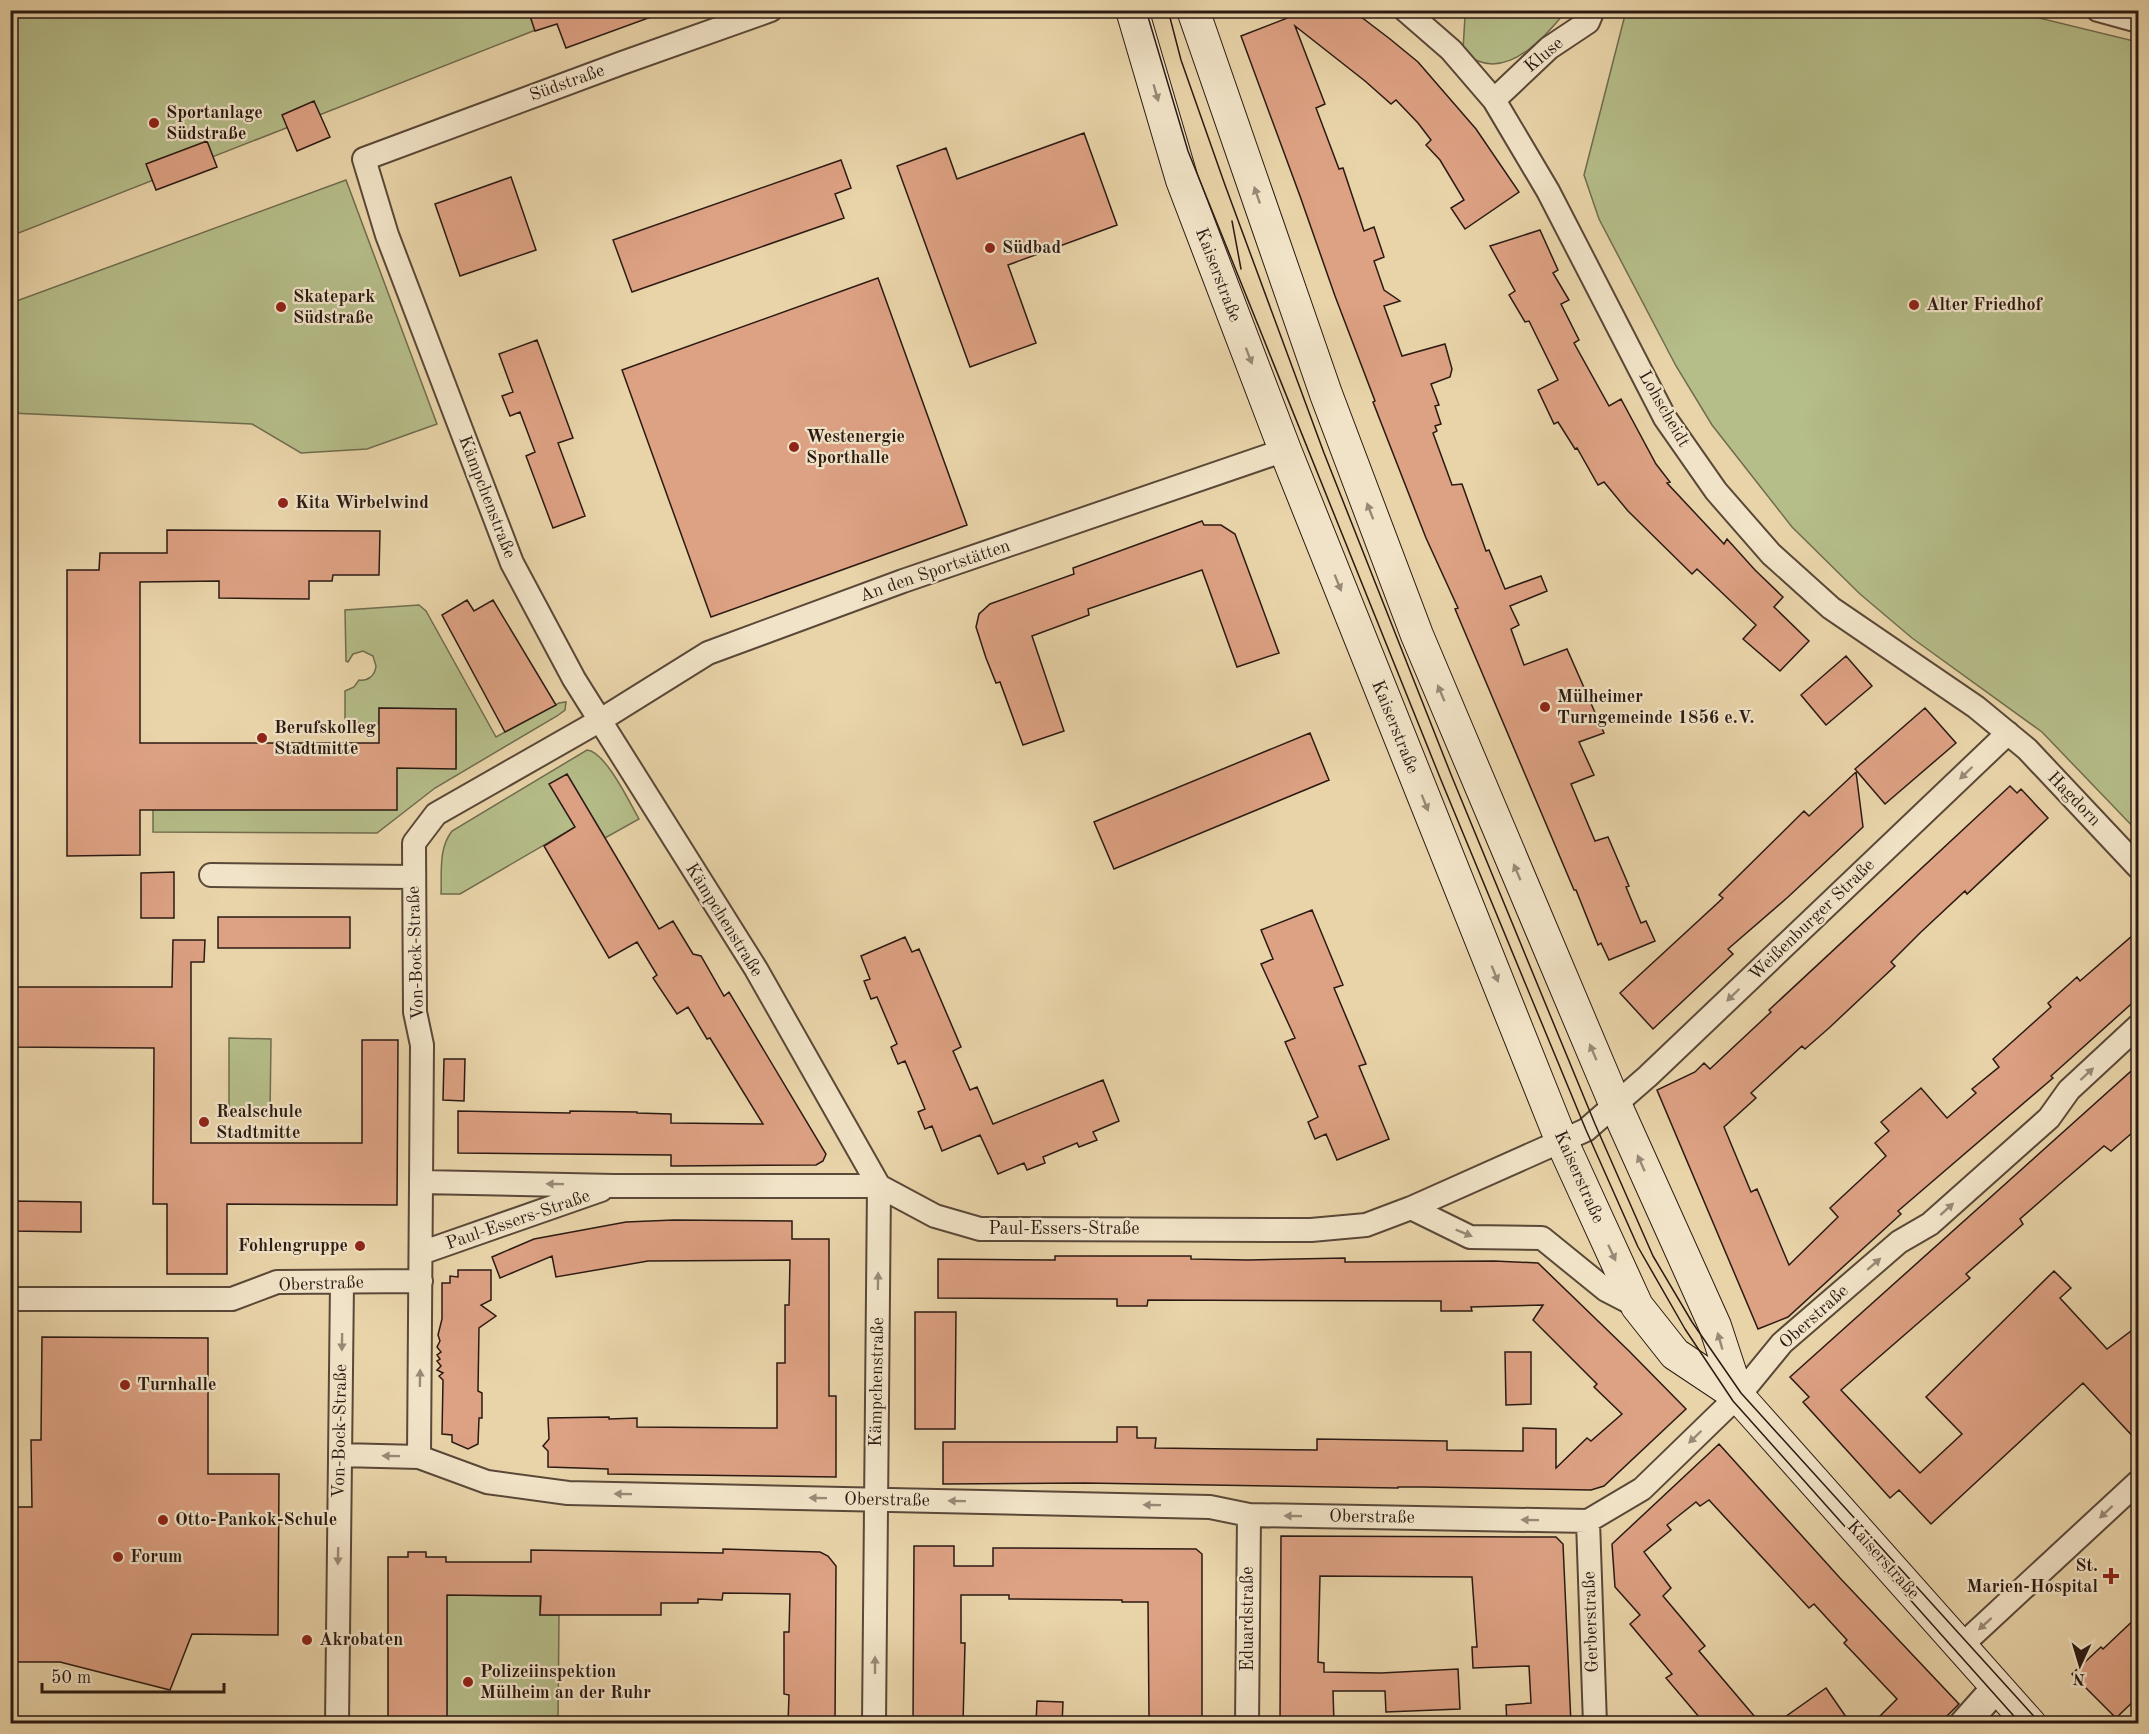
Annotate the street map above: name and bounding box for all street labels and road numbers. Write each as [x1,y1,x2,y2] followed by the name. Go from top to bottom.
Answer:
[1521,34,1567,76] street label: Kluse
[527,61,607,105] street label: Südstraße
[1192,226,1244,324] street label: Kaiserstraße
[1635,368,1693,450] street label: Lohscheidt
[455,433,519,561] street label: Kämpchenstraße
[858,537,1013,605] street label: An den Sportstätten
[1368,678,1422,776] street label: Kaiserstraße
[2044,768,2104,830] street label: Hagdorn
[1746,856,1878,984] street label: Weißenburger Straße
[682,860,766,980] street label: Kämpchenstraße
[405,886,427,1020] street label: Von-Bock-Straße
[1551,1128,1607,1226] street label: Kaiserstraße
[444,1187,592,1253] street label: Paul-Essers-Straße
[988,1220,1140,1238] street label: Paul-Essers-Straße
[278,1274,364,1294] street label: Oberstraße
[1776,1282,1852,1352] street label: Oberstraße
[867,1317,887,1447] street label: Kämpchenstraße
[330,1364,350,1498] street label: Von-Bock-Straße
[844,1490,930,1510] street label: Oberstraße
[1329,1507,1415,1527] street label: Oberstraße
[1843,1517,1923,1603] street label: Kaiserstraße
[1239,1566,1257,1672] street label: Eduardstraße
[1580,1571,1602,1673] street label: Gerberstraße

